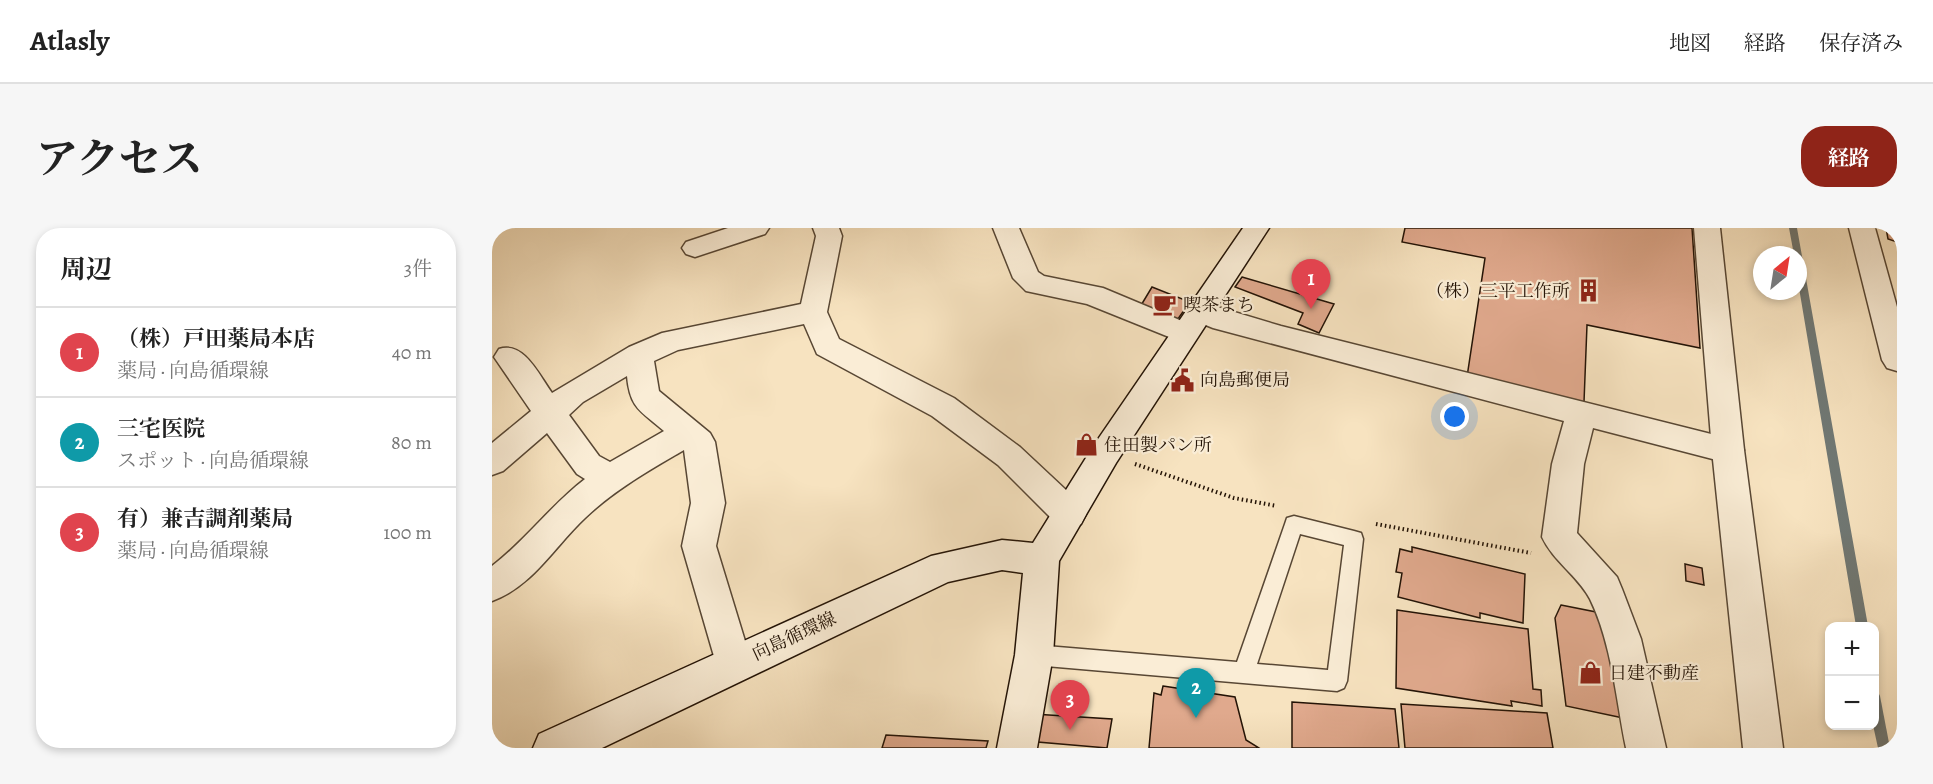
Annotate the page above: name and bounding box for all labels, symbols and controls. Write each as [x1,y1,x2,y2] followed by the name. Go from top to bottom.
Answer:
[30,22,109,60] text: Atlasly
[1669,29,1711,57] text: 地図
[1744,29,1786,57] text: 経路
[1819,29,1903,57] text: 保存済み
[1801,126,1897,187] button: 経路
[36,130,203,187] text: アクセス
[1753,246,1807,300] north arrow
[60,252,112,287] text: 周辺
[404,255,432,282] text: 3件
[1292,260,1330,309] pin: 1
[1575,278,1601,304] building icon: （株）三平工作所
[1426,279,1570,303] place label: （株）三平工作所
[1152,292,1178,318] cafe icon: 喫茶まち
[1183,293,1255,317] place label: 喫茶まち
[117,324,315,354] text: （株）戸田薬局本店
[76,339,83,366] text: 1
[392,339,432,366] text: 40 m
[117,357,269,384] text: 薬局 · 向島循環線
[1169,367,1195,393] public building icon: 向島郵便局
[1200,368,1290,392] place label: 向島郵便局
[1440,402,1469,431] your location
[117,414,205,444] text: 三宅医院
[75,429,84,456] text: 2
[391,429,432,456] text: 80 m
[1073,432,1099,458] shop icon: 住田製パン所
[1104,433,1212,457] place label: 住田製パン所
[117,447,309,474] text: スポット · 向島循環線
[117,504,293,534] text: 有）兼吉調剤薬局
[75,519,84,546] text: 3
[383,519,432,546] text: 100 m
[117,537,269,564] text: 薬局 · 向島循環線
[748,606,840,666] street label: 向島循環線
[1825,622,1879,730] map controls
[1825,622,1879,676] button: +
[1578,660,1604,686] shop icon: 日建不動産
[1609,661,1699,685] place label: 日建不動産
[1176,668,1216,718] pin: 2
[1825,676,1879,730] button: −
[1050,680,1090,730] pin: 3

